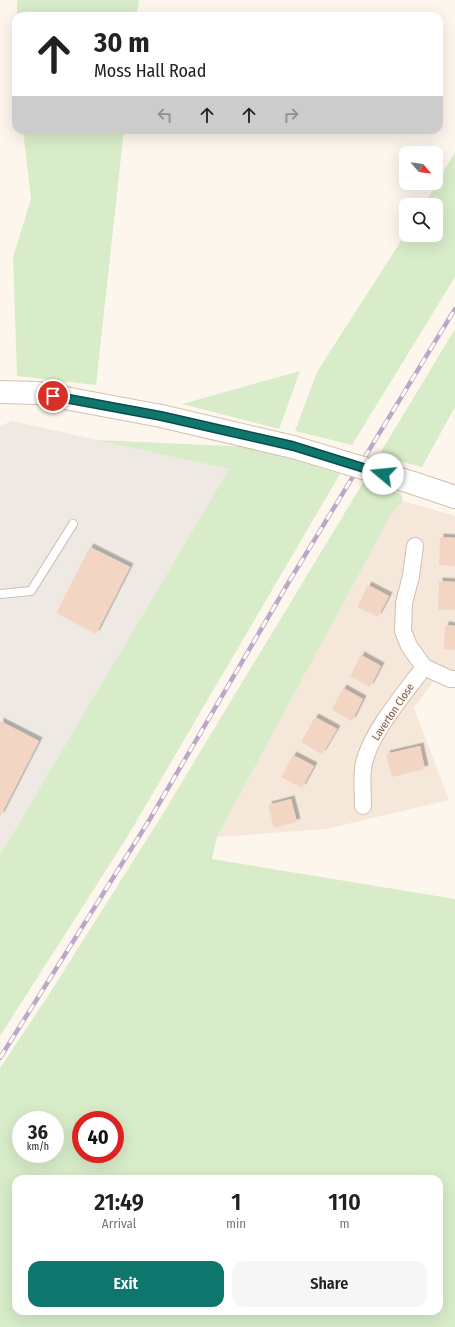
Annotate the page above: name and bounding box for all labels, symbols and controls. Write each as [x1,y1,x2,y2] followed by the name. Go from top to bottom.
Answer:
[94,26,150,59] text: 30 m
[28,28,80,80] icon: ahead
[94,60,206,82] text: Moss Hall Road
[154,104,176,126] icon: left
[196,104,218,126] icon: ahead
[238,104,260,126] icon: ahead
[280,104,302,126] icon: right
[399,146,443,190] north arrow
[399,146,443,242] map controls
[399,198,443,242] button: search
[36,379,70,413] pin
[42,385,64,407] icon: arrive
[362,453,404,495] position arrow
[369,681,417,743] street label: Laverton Close
[72,1111,124,1163] speed limit sign: 40
[28,1120,48,1144] text: 36
[27,1141,49,1153] text: km/h
[94,1188,144,1216] text: 21:49
[231,1188,241,1216] text: 1
[328,1188,361,1216] text: 110
[102,1216,136,1231] text: Arrival
[226,1216,246,1231] text: min
[340,1216,350,1231] text: m
[28,1261,224,1307] button: Exit
[232,1261,427,1307] button: Share

